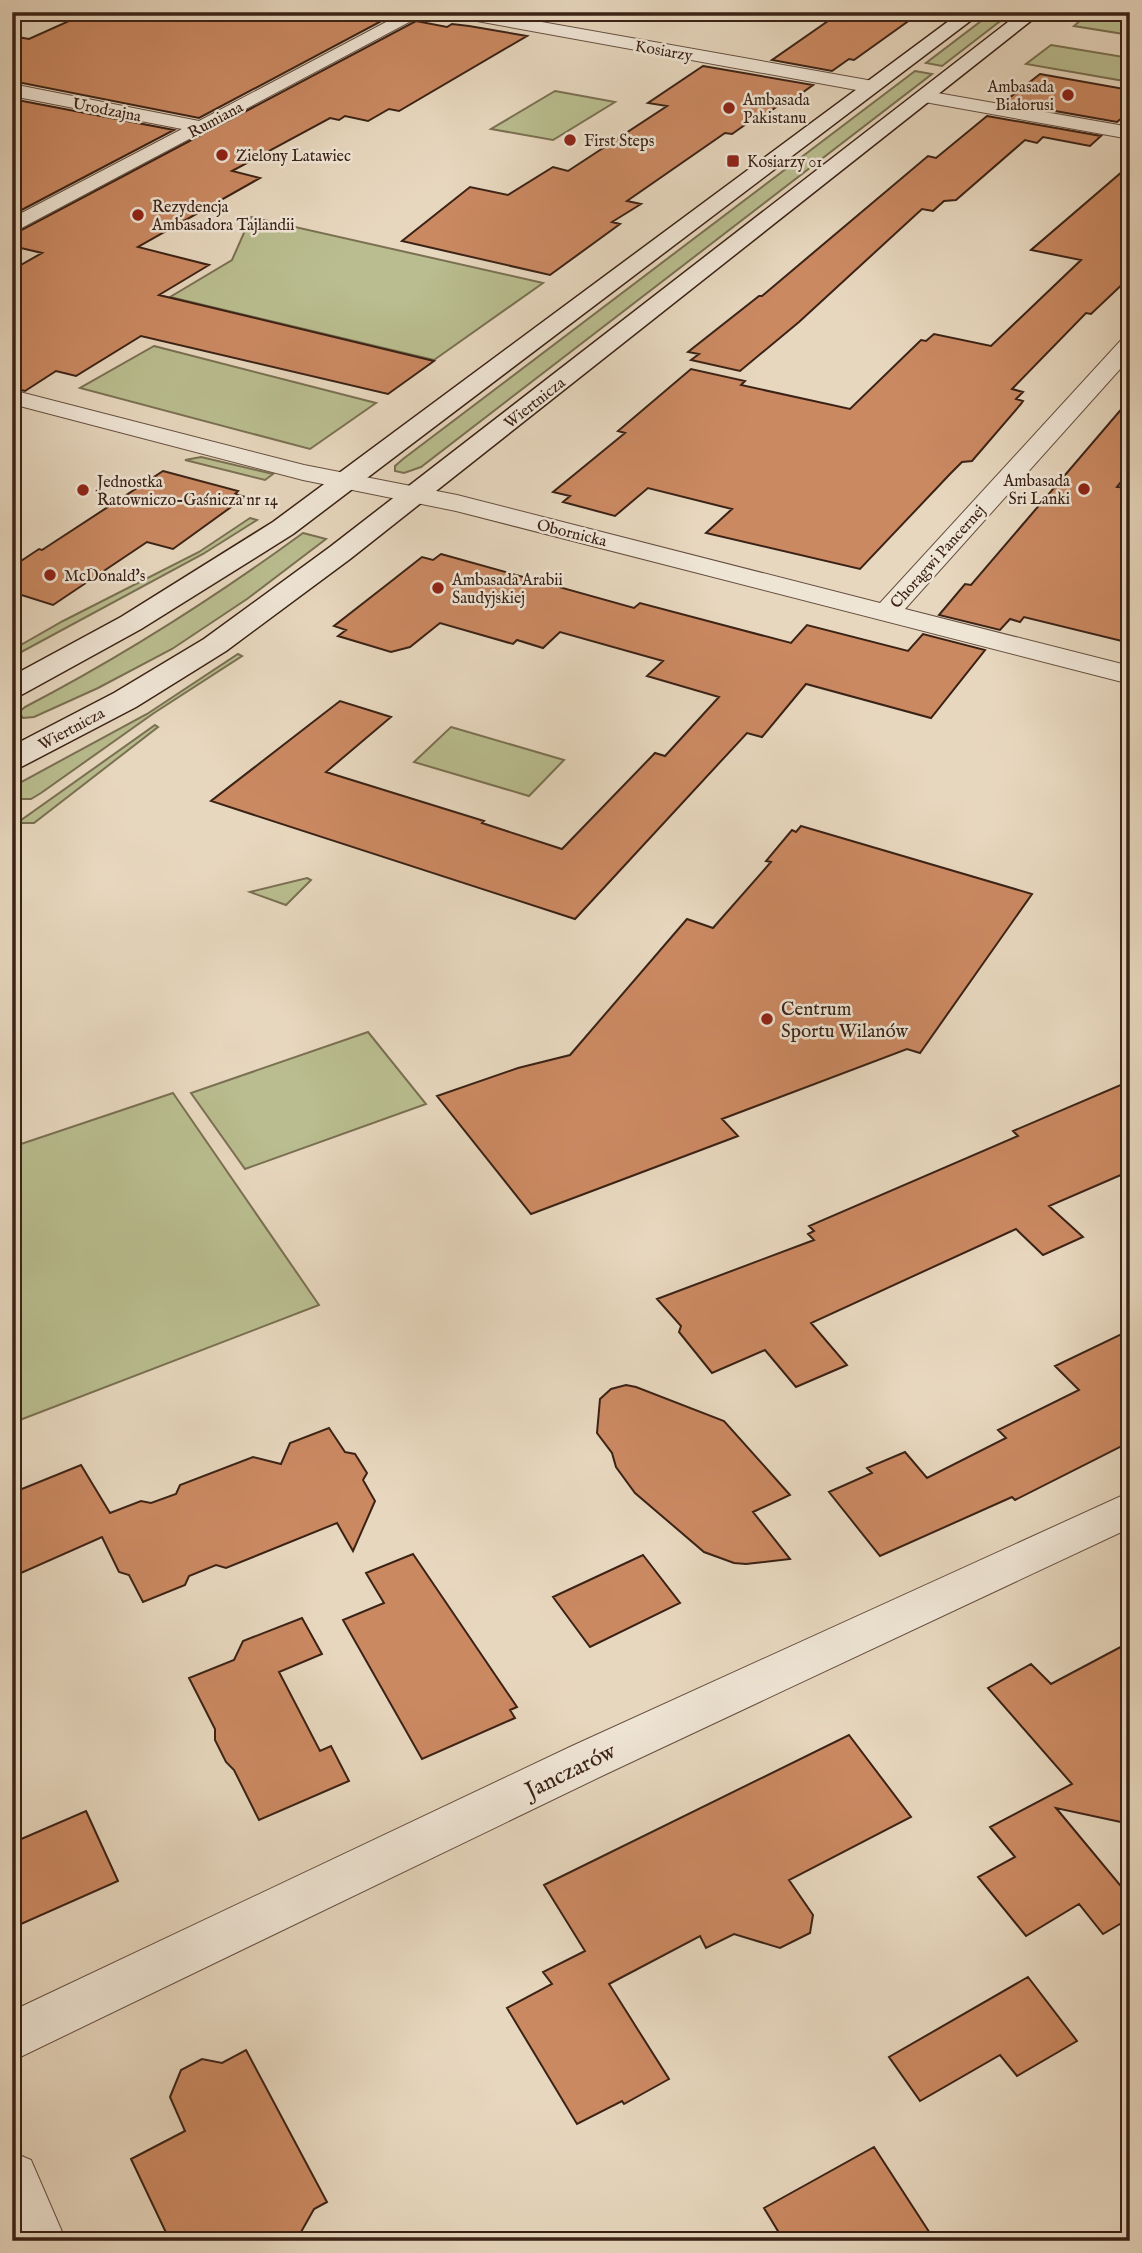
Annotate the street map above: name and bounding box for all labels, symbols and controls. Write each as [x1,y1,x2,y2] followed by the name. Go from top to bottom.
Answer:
[633,37,694,67] street label: Kosiarzy
[986,78,1054,116] place label: Ambasada Białorusi
[1060,87,1076,103] marker: Ambasada Białorusi
[742,91,810,129] place label: Ambasada Pakistanu
[70,94,143,127] street label: Urodzajna
[185,98,247,144] street label: Rumiana
[721,100,737,116] marker: Ambasada Pakistanu
[562,132,578,148] marker: First Steps
[584,132,655,152] place label: First Steps
[214,147,230,163] marker: Zielony Latawiec
[236,147,351,167] place label: Zielony Latawiec
[725,153,741,169] marker: Kosiarzy 01
[747,153,822,173] place label: Kosiarzy 01
[151,198,295,236] place label: Rezydencja Ambasadora Tajlandii
[130,207,146,223] marker: Rezydencja Ambasadora Tajlandii
[501,373,570,434] street label: Wiertnicza
[1002,472,1070,510] place label: Ambasada Sri Lanki
[95,473,278,511] place label: Jednostka Ratowniczo-Gaśnicza nr 14
[1076,481,1092,497] marker: Ambasada Sri Lanki
[75,482,91,498] marker: Jednostka Ratowniczo-Gaśnicza nr 14
[887,501,990,613] street label: Chorągwi Pancernej
[534,516,609,552] street label: Obornicka
[42,567,58,583] marker: McDonald's
[64,567,146,587] place label: McDonald's
[451,571,563,609] place label: Ambasada Arabii Saudyjskiej
[430,580,446,596] marker: Ambasada Arabii Saudyjskiej
[35,704,109,756] street label: Wiertnicza
[781,998,909,1044] place label: Centrum Sportu Wilanów
[759,1011,775,1027] marker: Centrum Sportu Wilanów
[518,1737,621,1807] street label: Janczarów

